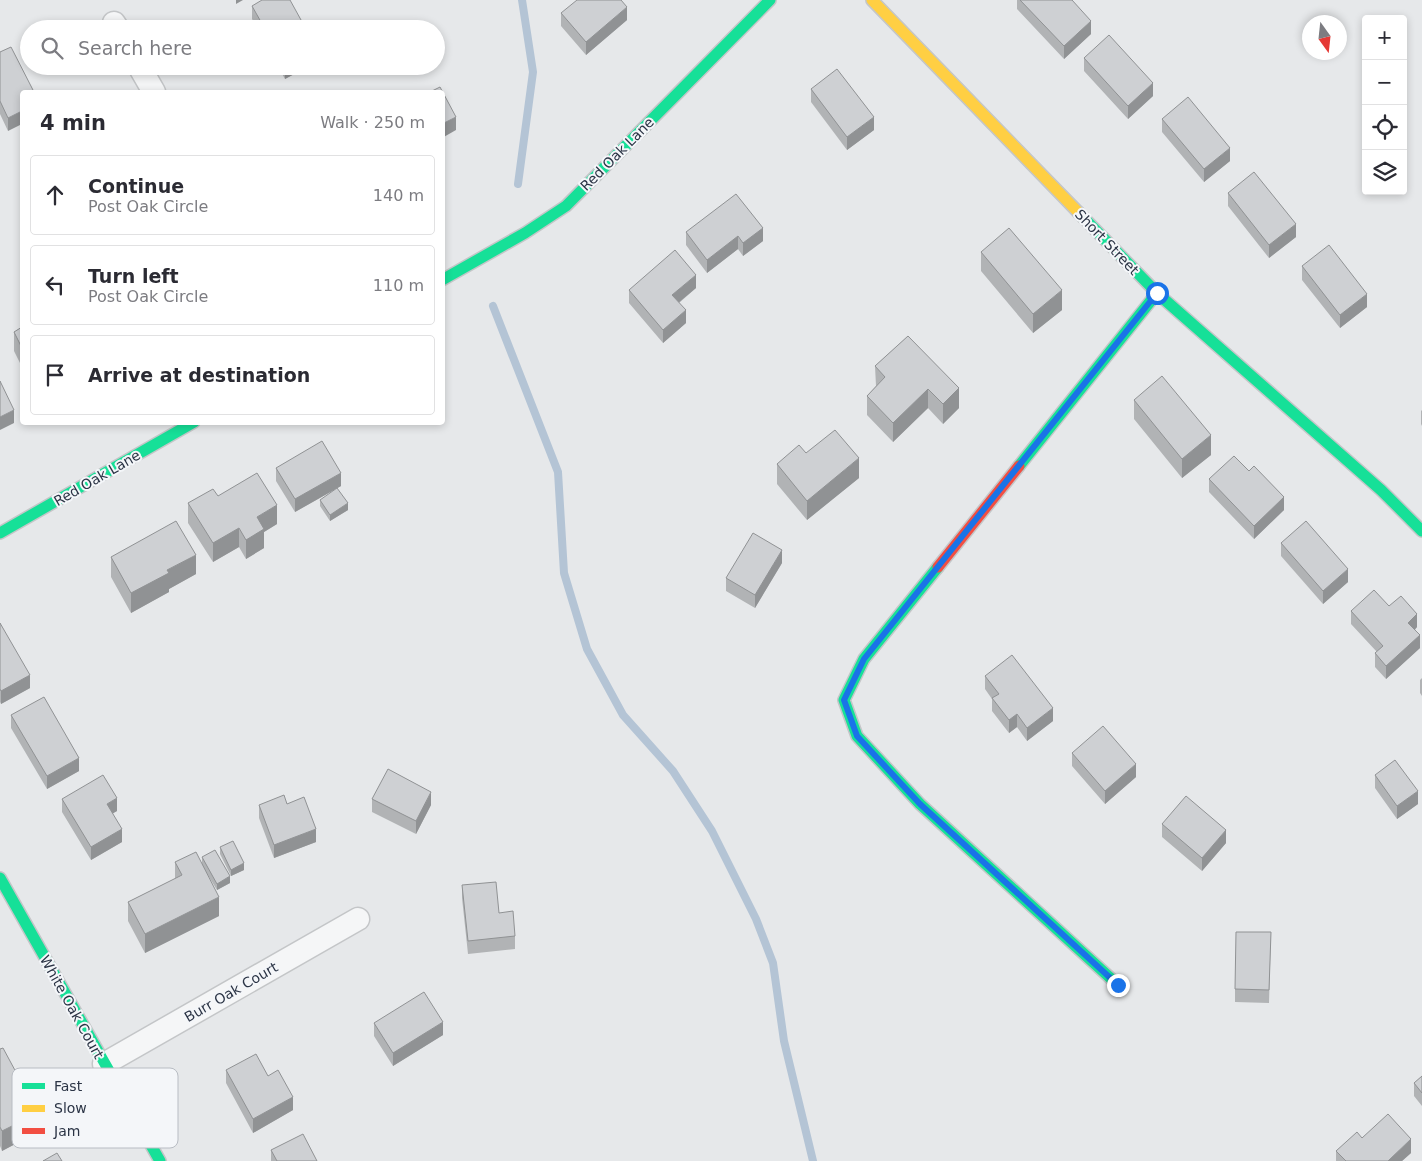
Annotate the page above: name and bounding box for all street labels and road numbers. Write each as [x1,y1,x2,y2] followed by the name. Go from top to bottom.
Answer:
[577,114,657,194] street label: Red Oak Lane
[1072,206,1142,278] street label: Short Street
[51,447,143,509] street label: Red Oak Lane
[37,952,107,1062] street label: White Oak Court
[182,959,281,1025] street label: Burr Oak Court

